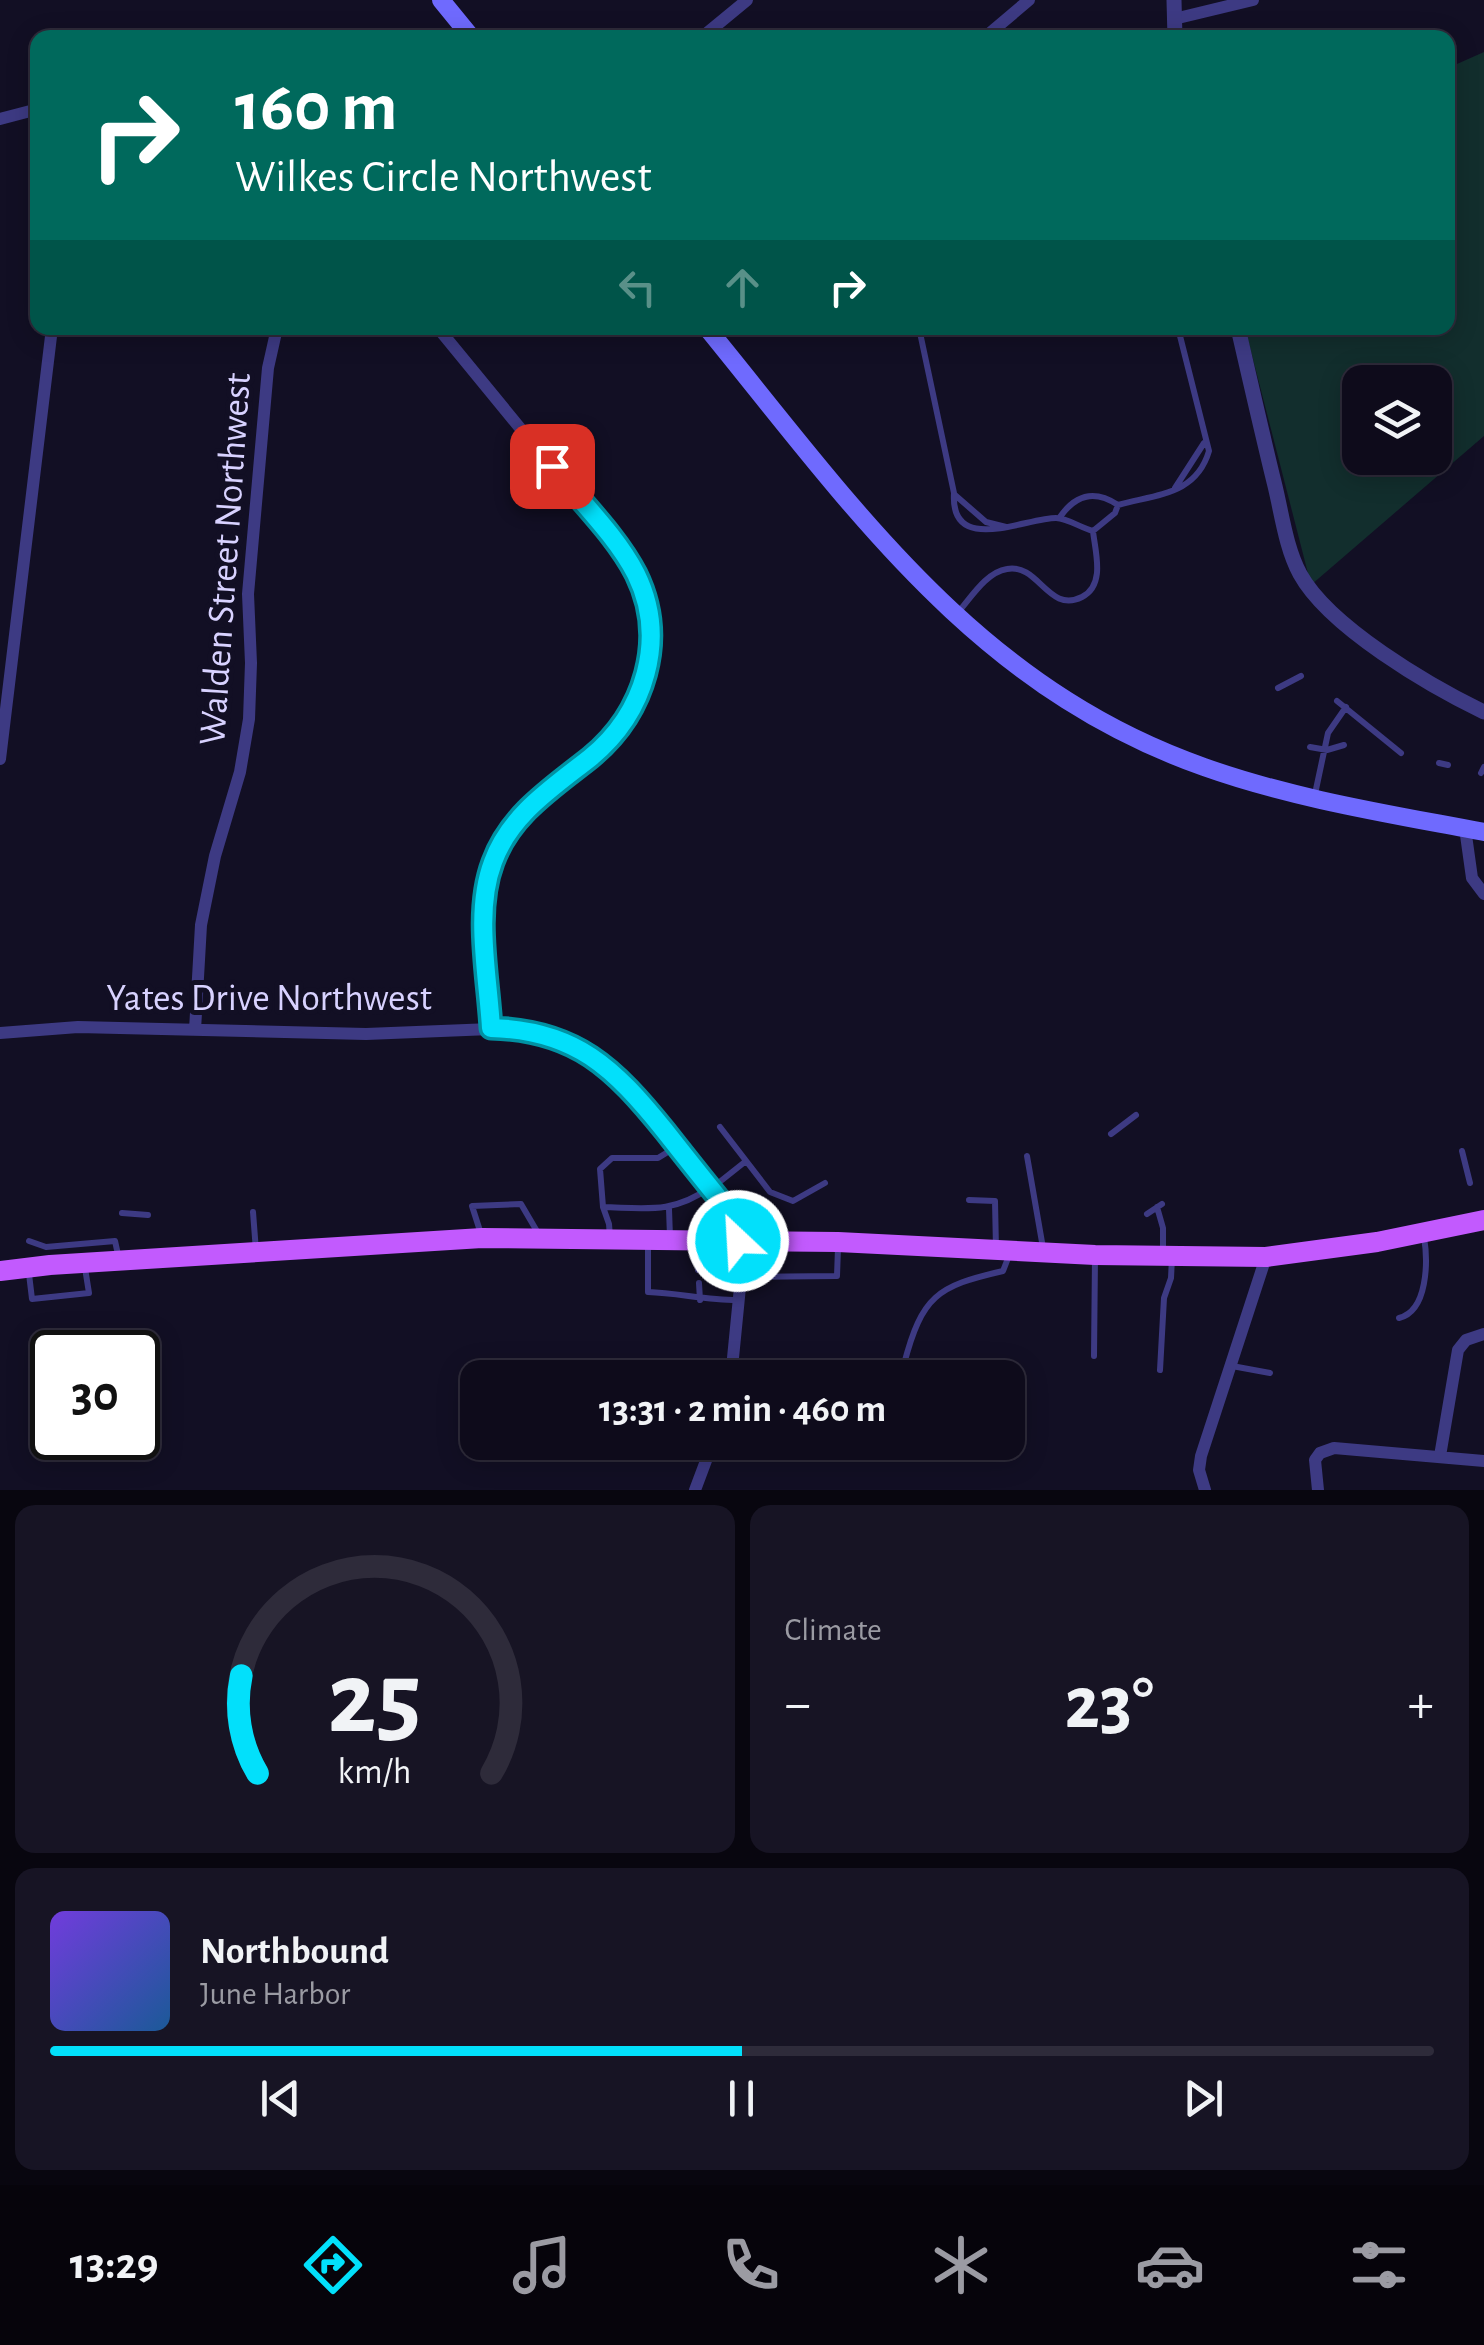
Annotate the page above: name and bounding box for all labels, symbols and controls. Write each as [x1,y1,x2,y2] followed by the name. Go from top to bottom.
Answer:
[70,70,200,200] icon: right
[235,73,398,143] text: 160 m
[235,155,652,200] text: Wilkes Circle Northwest
[610,260,665,315] icon: left
[715,260,770,315] icon: ahead
[820,260,875,315] icon: right
[1342,365,1452,475] map controls
[1342,365,1452,475] button: layers
[194,371,258,747] street label: Walden Street Northwest
[510,424,595,509] pin
[525,439,580,494] icon: arrive
[106,980,432,1018] street label: Yates Drive Northwest
[686,1189,790,1293] position arrow
[30,1330,160,1460] speed limit sign: 30
[599,1391,886,1429] text: 13:31 · 2 min · 460 m
[785,1614,882,1646] text: Climate
[328,1648,422,1752] text: 25
[1064,1667,1154,1742] text: 23°
[785,1677,811,1732] text: −
[1408,1677,1434,1732] text: +
[338,1754,412,1790] text: km/h
[200,1933,389,1971] text: Northbound
[200,1978,350,2010] text: June Harbor
[253,2071,308,2126] icon: previous
[714,2071,769,2126] icon: pause
[1176,2071,1231,2126] icon: next
[298,2230,368,2300] icon: directions
[507,2230,577,2300] icon: music
[716,2230,786,2300] icon: phone
[926,2230,996,2300] icon: climate
[1135,2230,1205,2300] icon: car
[1344,2230,1414,2300] icon: filters
[70,2242,158,2287] text: 13:29

